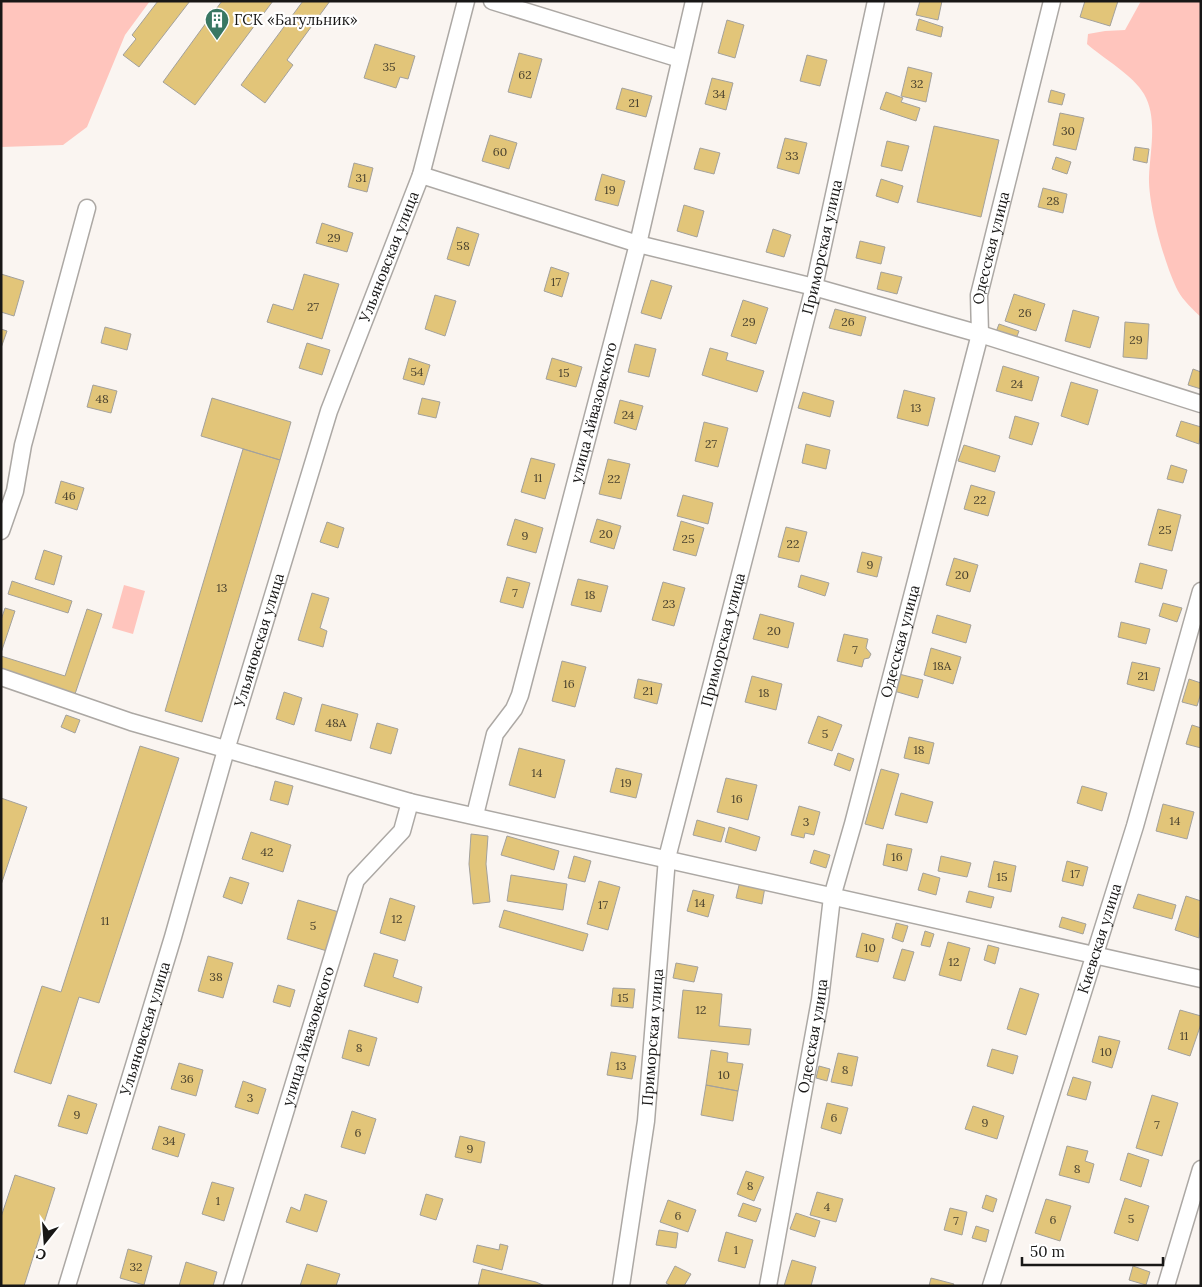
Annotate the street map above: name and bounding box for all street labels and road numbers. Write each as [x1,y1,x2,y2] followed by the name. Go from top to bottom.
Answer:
[797,178,846,317] street label: Приморская улица
[354,188,423,326] street label: Ульяновская улица
[969,189,1013,305] street label: Одесская улица
[566,340,621,485] street label: улица Айвазовского
[229,570,288,710] street label: Ульяновская улица
[696,570,749,709] street label: Приморская улица
[876,583,924,700] street label: Одесская улица
[1073,881,1126,996] street label: Киевская улица
[115,959,174,1099] street label: Ульяновская улица
[277,964,338,1108] street label: улица Айвазовского
[637,967,667,1107] street label: Приморская улица
[793,977,831,1095] street label: Одесская улица

